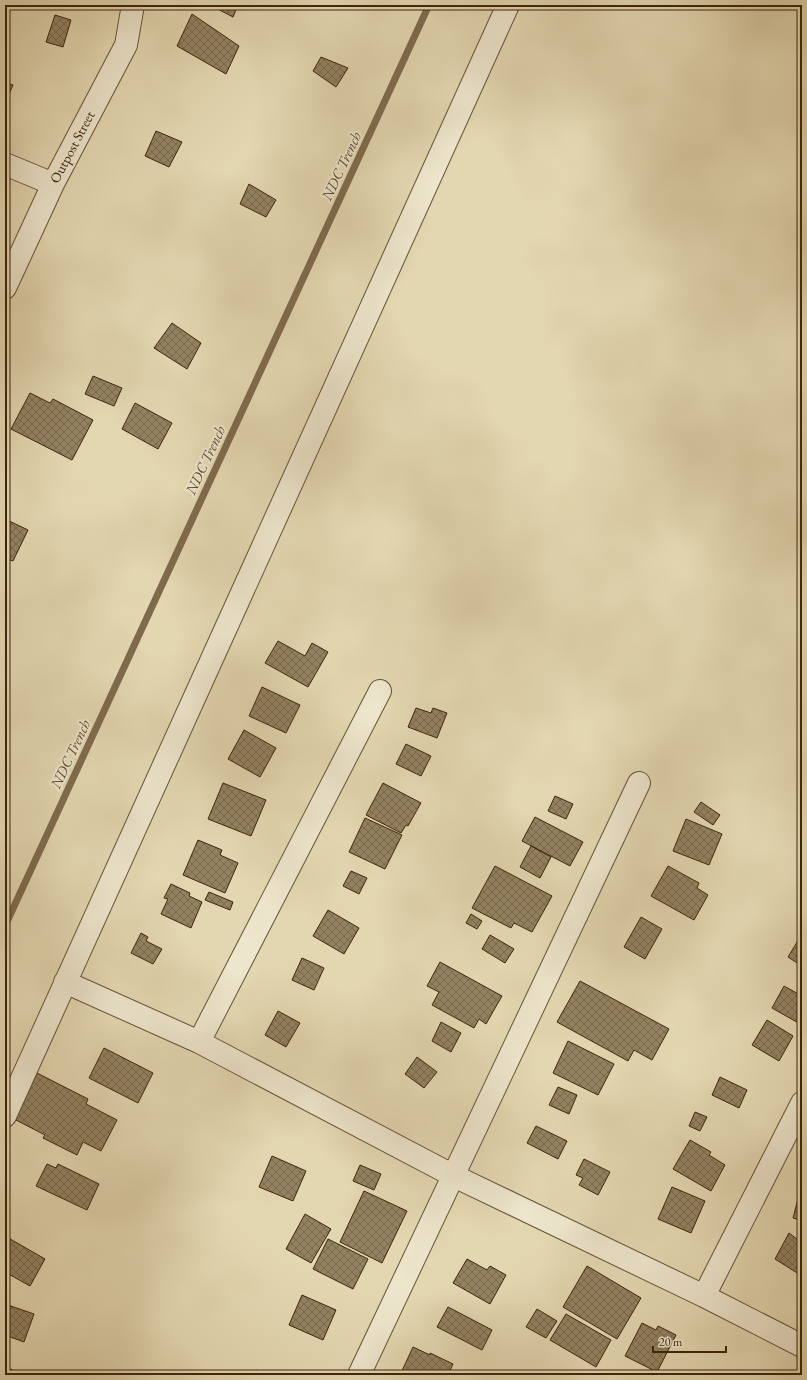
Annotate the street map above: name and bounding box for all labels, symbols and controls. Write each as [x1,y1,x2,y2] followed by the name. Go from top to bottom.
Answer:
[45,107,99,186] street label: Outpost Street
[316,128,366,204] water label: NDC Trench
[180,422,230,498] water label: NDC Trench
[45,716,95,792] water label: NDC Trench
[653,1328,726,1354] scale bar
[659,1334,683,1350] text: 20 m

